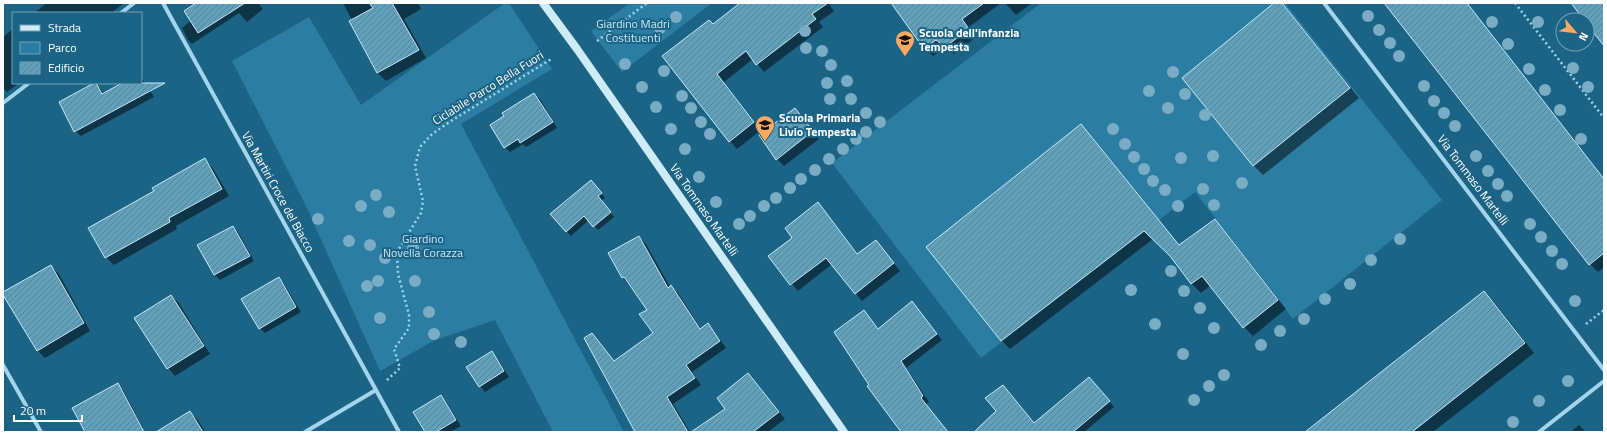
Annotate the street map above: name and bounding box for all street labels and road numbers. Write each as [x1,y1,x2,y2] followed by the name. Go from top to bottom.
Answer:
[428,46,547,130] street label: Ciclabile Parco Bella Fuori
[237,128,320,256] street label: Via Martiri Croce del Biacco
[1433,130,1514,229] street label: Via Tommaso Martelli
[665,160,743,260] street label: Via Tommaso Martelli

